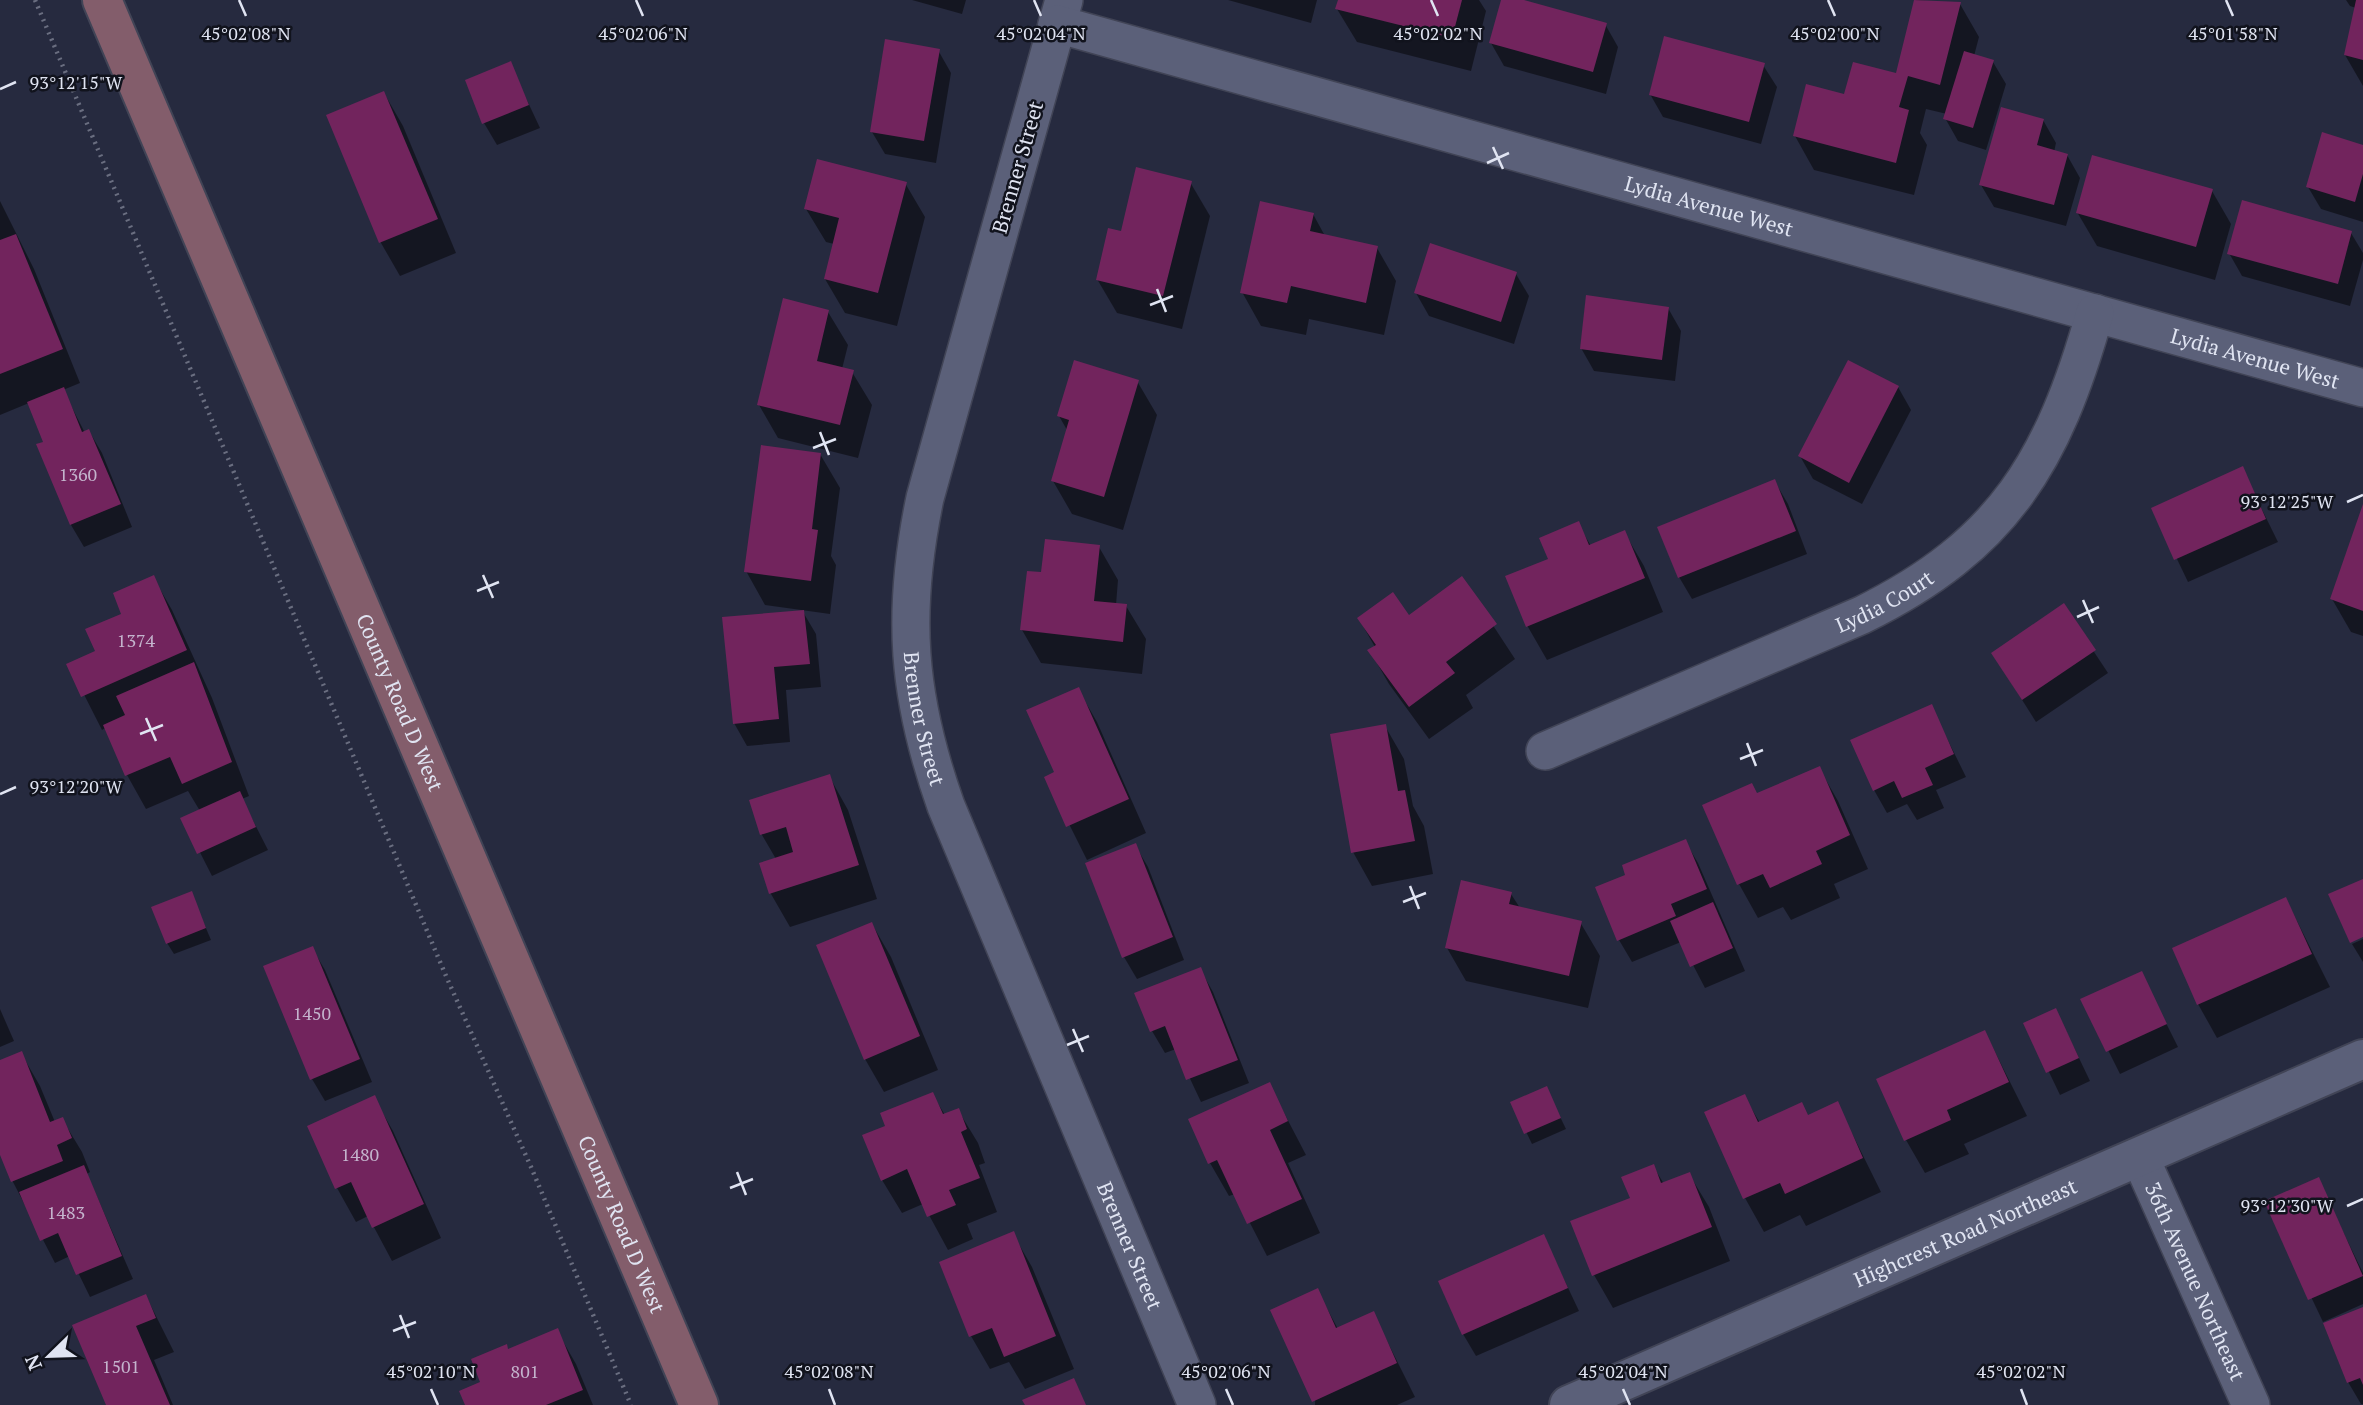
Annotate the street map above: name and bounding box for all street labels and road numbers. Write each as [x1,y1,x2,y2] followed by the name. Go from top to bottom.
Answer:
[985,97,1049,236] street label: Brenner Street
[1622,169,1797,243] street label: Lydia Avenue West
[2168,321,2343,395] street label: Lydia Avenue West
[1831,563,1939,639] street label: Lydia Court
[350,609,451,796] street label: County Road D West
[898,651,952,789] street label: Brenner Street
[572,1131,672,1317] street label: County Road D West
[1849,1171,2081,1293] street label: Highcrest Road Northeast
[1091,1177,1170,1314] street label: Brenner Street
[2139,1178,2252,1385] street label: 36th Avenue Northeast

